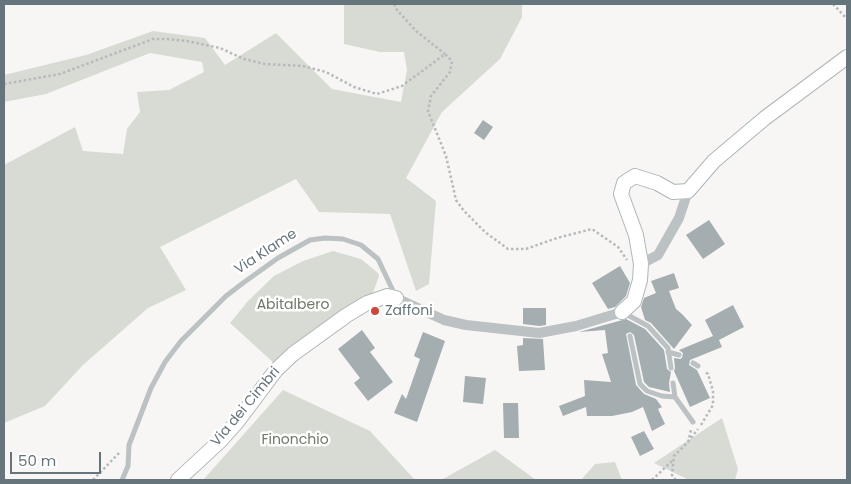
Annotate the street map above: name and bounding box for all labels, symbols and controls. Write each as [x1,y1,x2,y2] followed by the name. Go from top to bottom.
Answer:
[232,226,300,278] street label: Via Klame
[257,297,329,313] park label: Abitalbero
[385,303,433,319] place label: Zaffoni
[369,305,381,317] marker: Zaffoni
[208,364,284,450] street label: Via dei Cimbri
[261,432,329,448] park label: Finonchio
[12,442,104,474] scale bar
[18,450,56,471] text: 50 m

